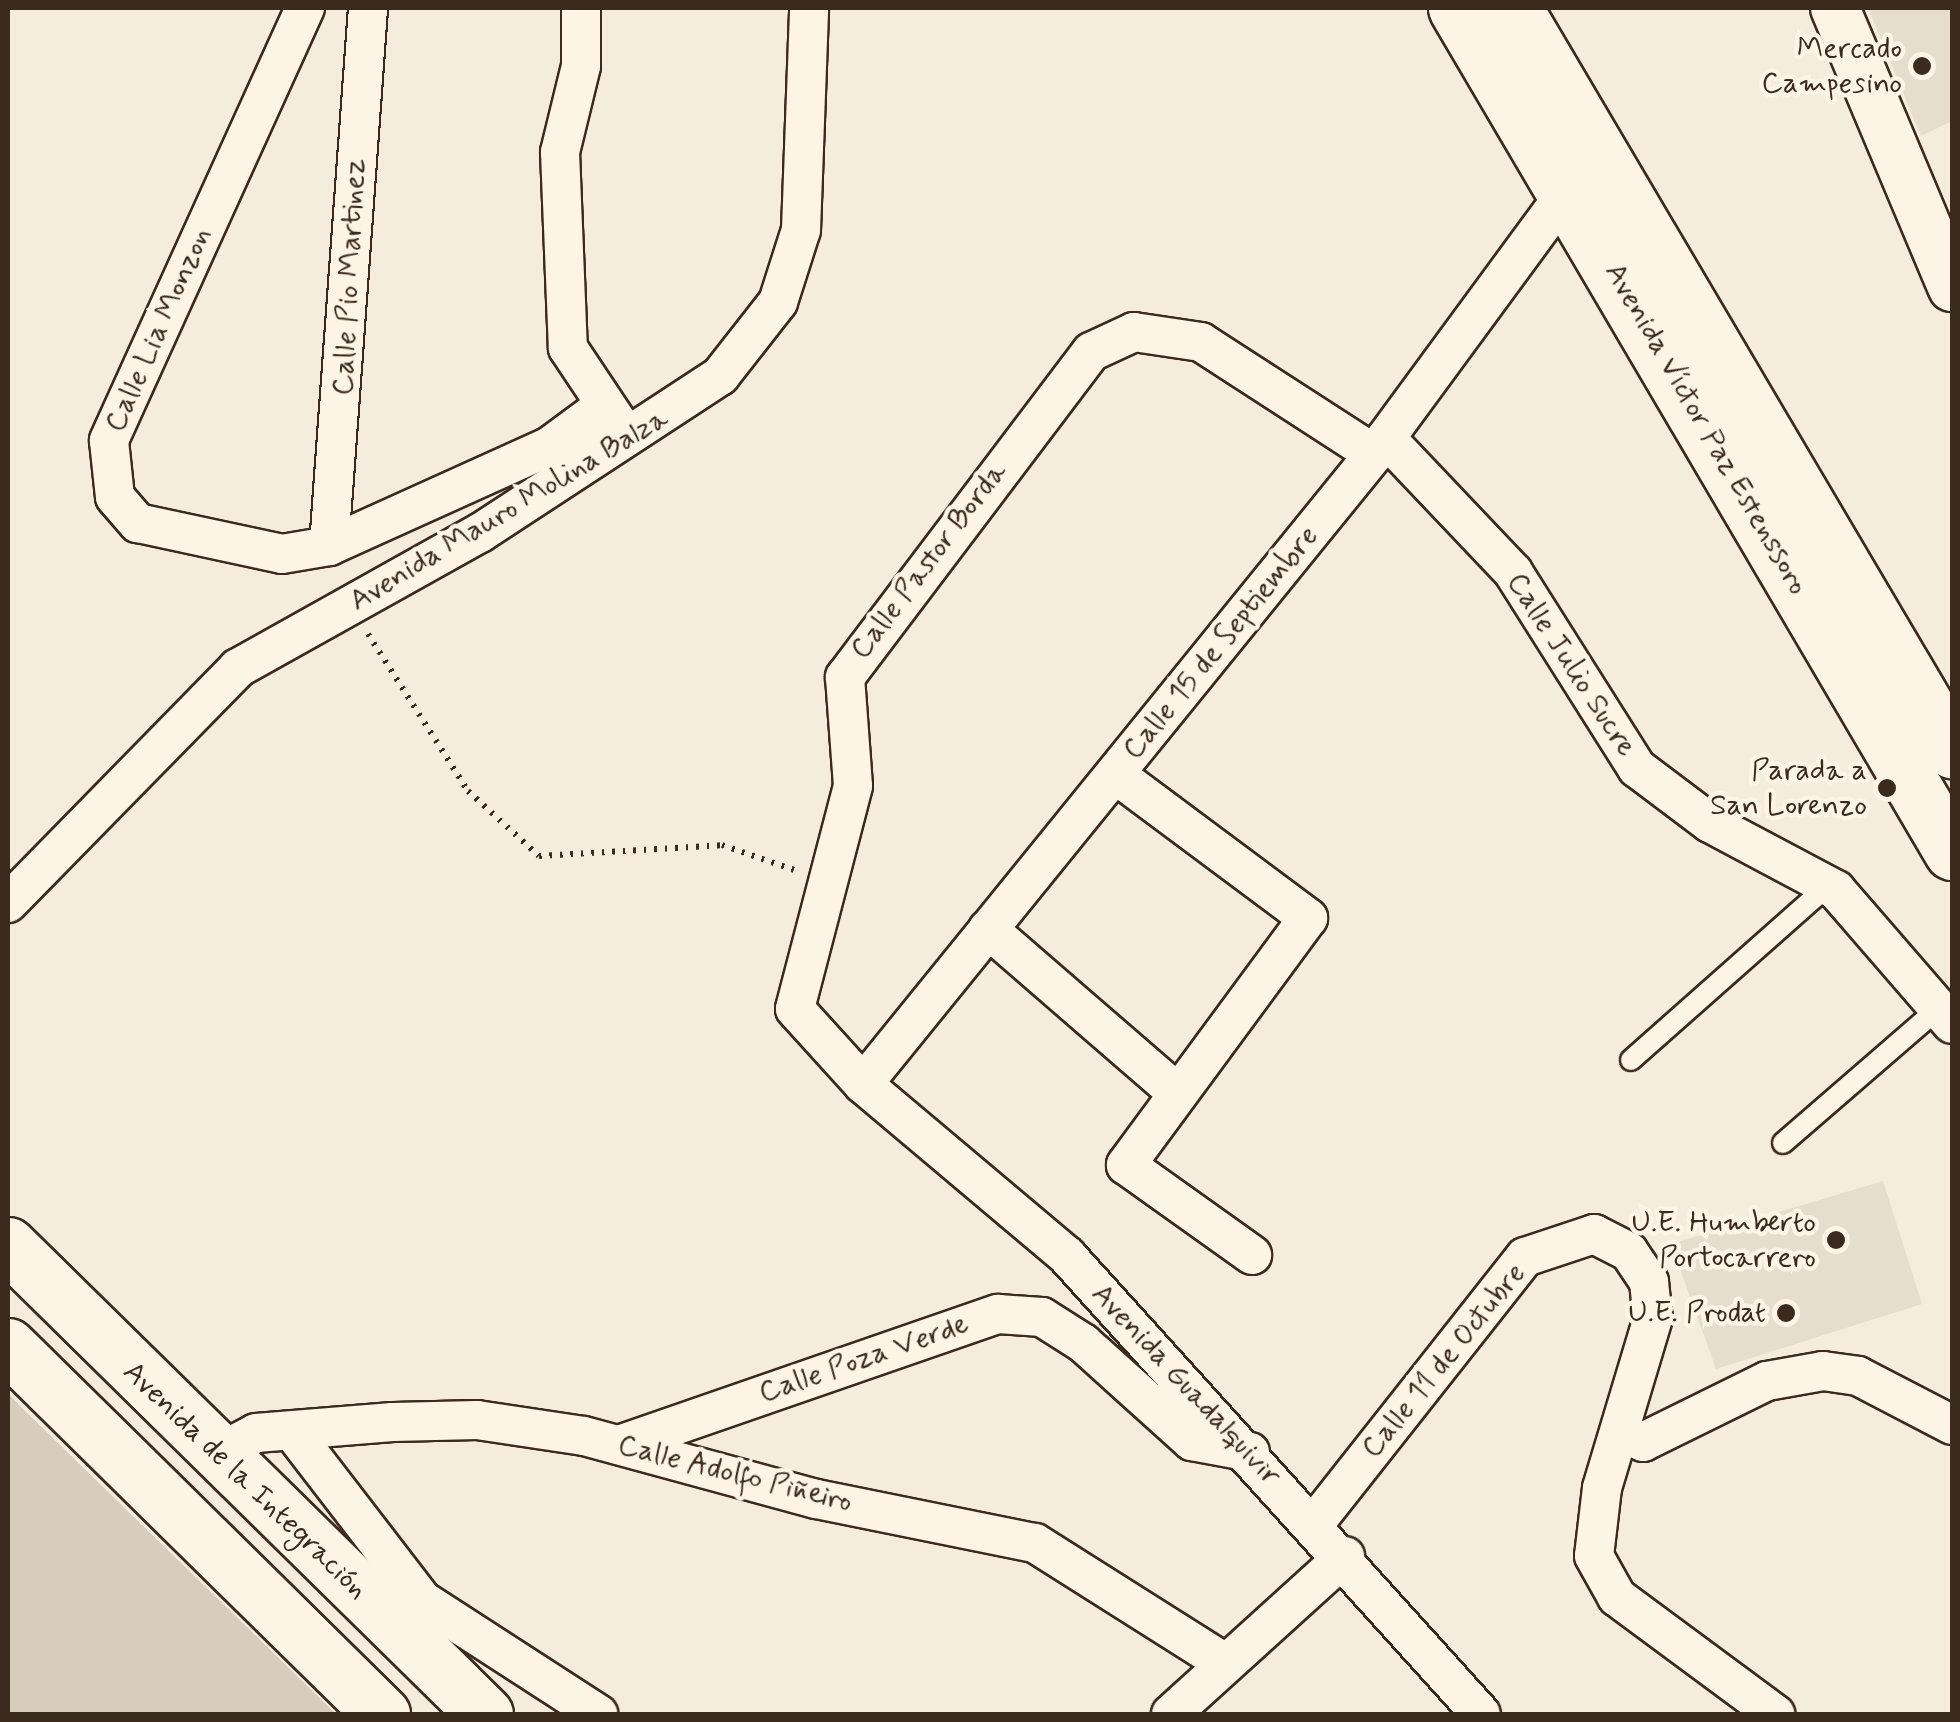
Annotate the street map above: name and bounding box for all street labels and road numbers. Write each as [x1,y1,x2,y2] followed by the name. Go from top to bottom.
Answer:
[326,158,374,396] street label: Calle Pio Martinez
[98,223,220,437] street label: Calle Lia Monzon
[1596,256,1816,602] street label: Avenida Víctor Paz Estenssoro
[345,402,673,618] street label: Avenida Mauro Molina Balza
[845,457,1013,665] street label: Calle Pastor Borda
[1114,517,1328,769] street label: Calle 15 de Septiembre
[1498,566,1644,764] street label: Calle Julio Sucre
[1354,1256,1534,1466] street label: Calle 11 de Octubre
[1081,1275,1291,1495] street label: Avenida Guadalquivir
[758,1307,970,1411] street label: Calle Poza Verde
[115,1355,375,1607] street label: Avenida de la Integración
[614,1428,856,1520] street label: Calle Adolfo Piñeiro

